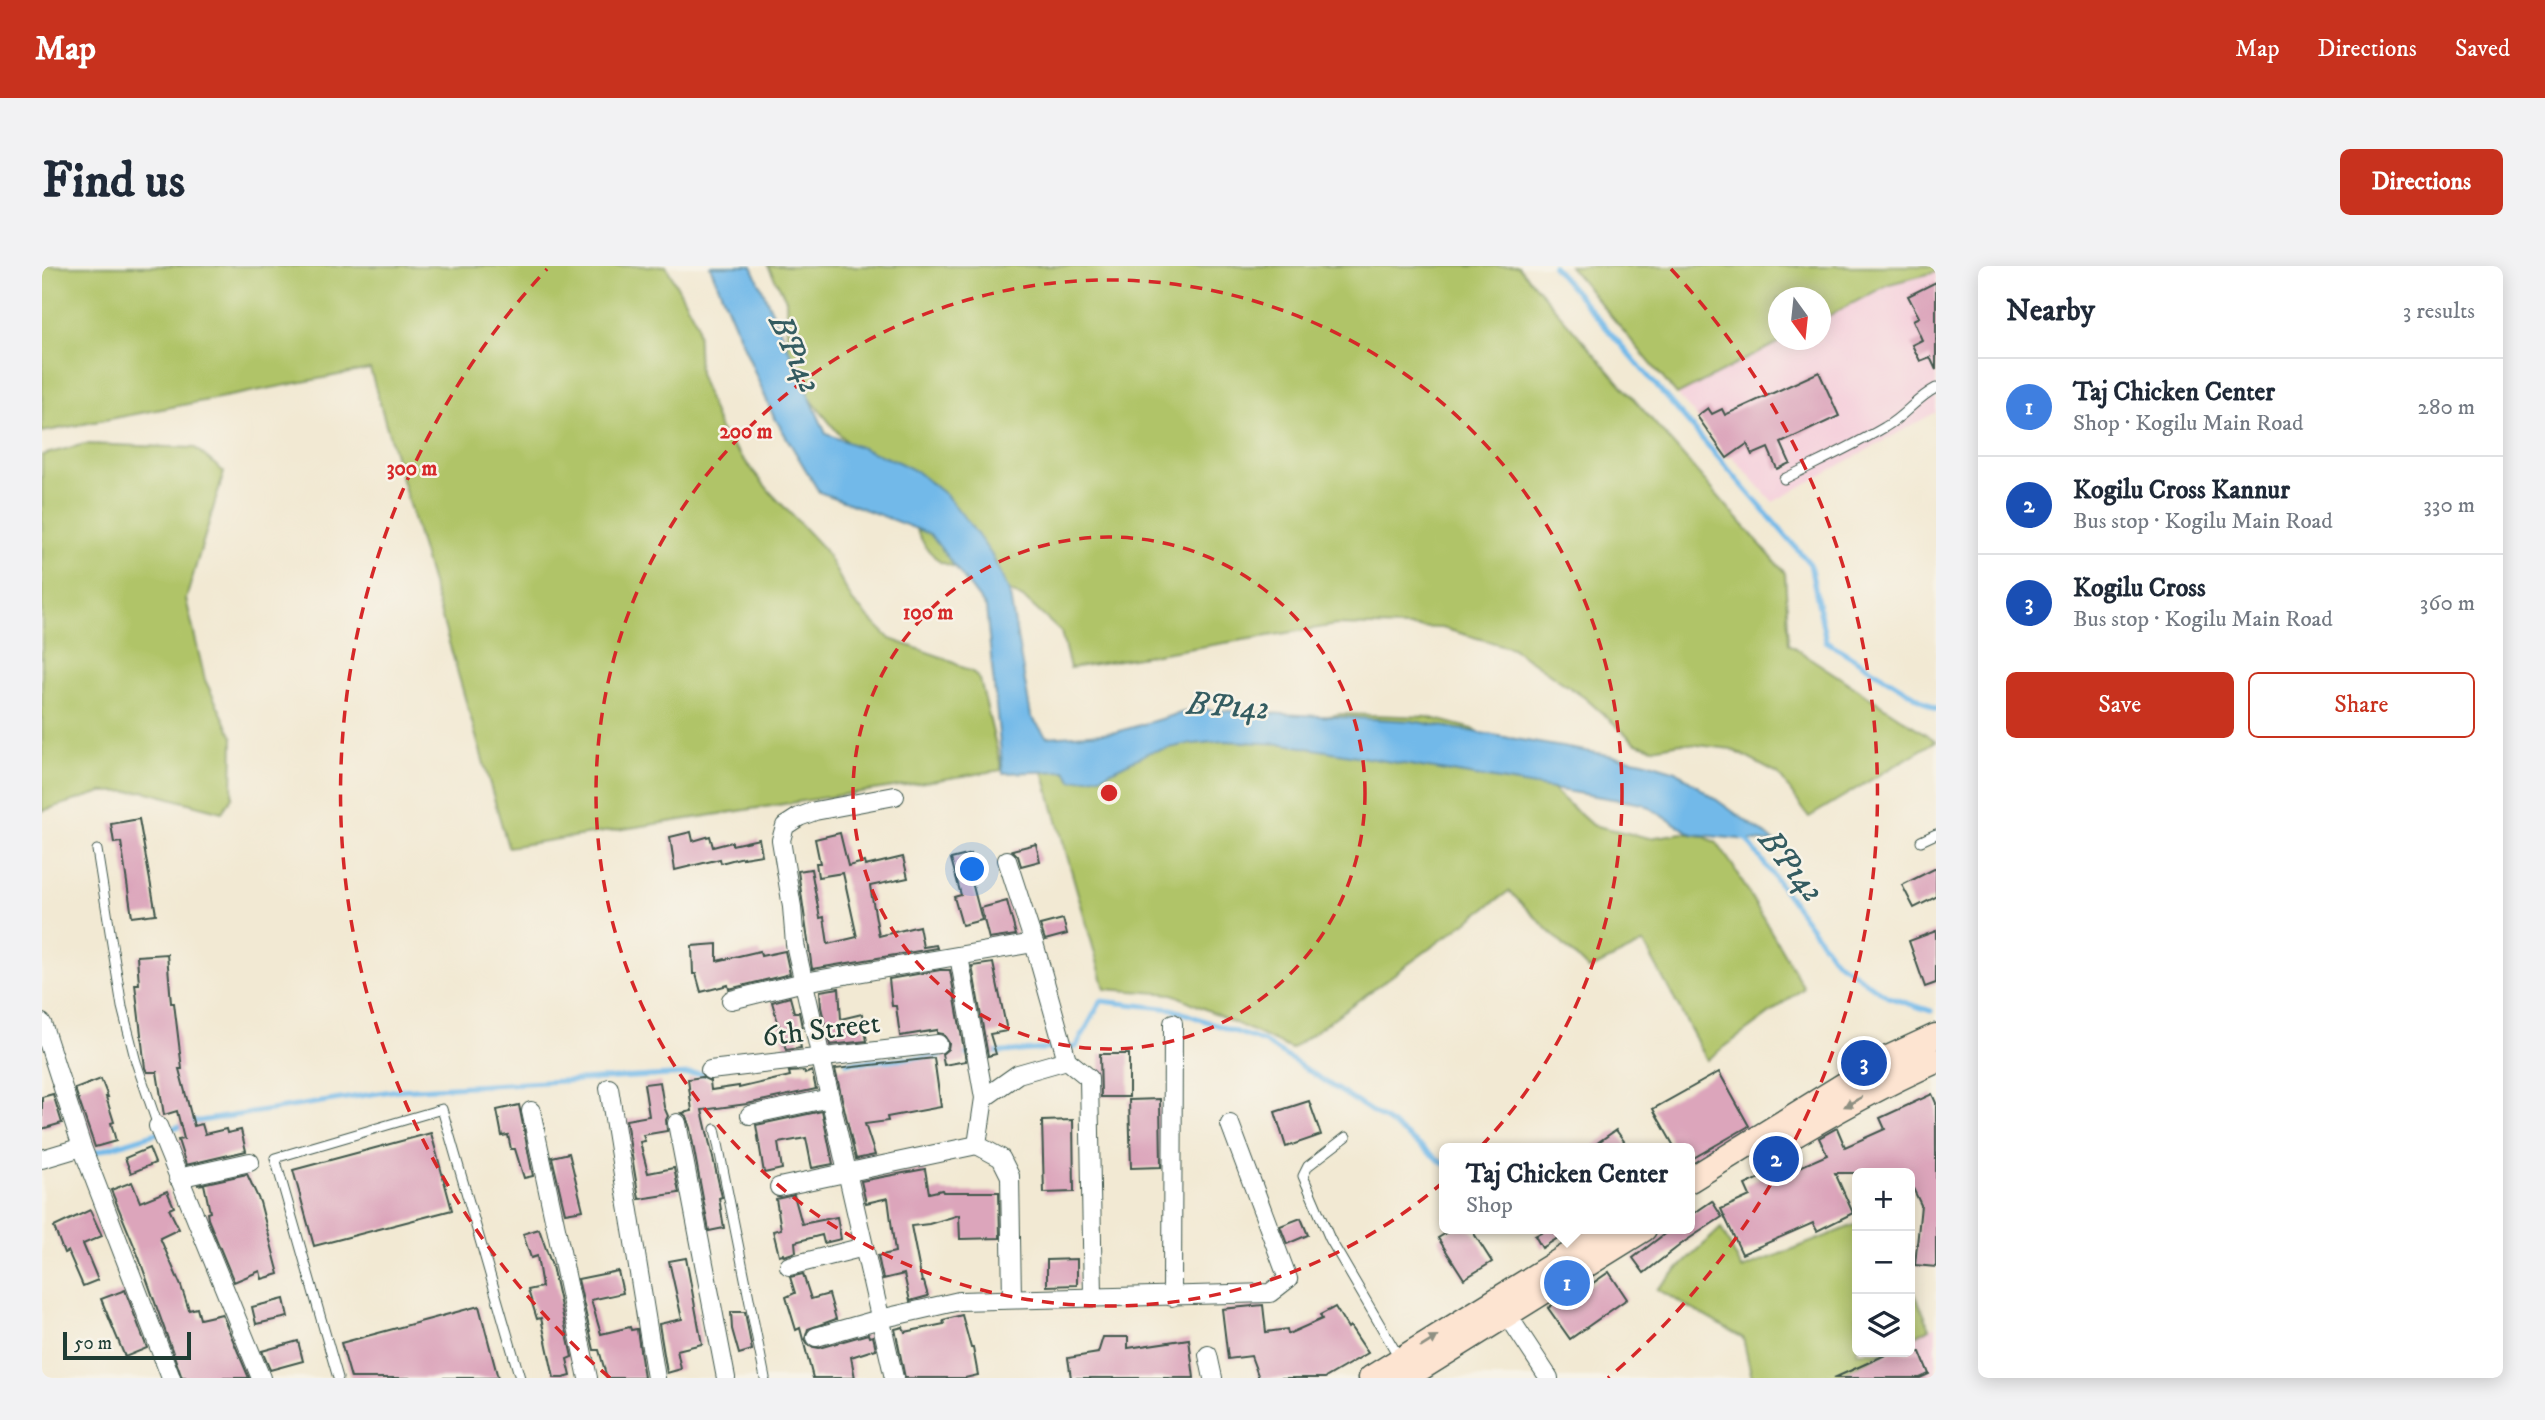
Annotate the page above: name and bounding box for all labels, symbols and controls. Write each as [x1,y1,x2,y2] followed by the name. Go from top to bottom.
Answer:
[35,29,96,70] text: Map
[2235,34,2280,64] text: Map
[2318,34,2417,64] text: Directions
[2455,34,2510,64] text: Saved
[2340,149,2503,215] button: Directions
[42,151,185,213] text: Find us
[1768,287,1831,350] north arrow
[2006,293,2095,330] text: Nearby
[2403,297,2475,326] text: 3 results
[759,307,829,399] water label: BP142
[2073,376,2275,409] text: Taj Chicken Center
[2025,393,2033,422] text: 1
[2418,393,2475,422] text: 280 m
[2073,409,2304,438] text: Shop · Kogilu Main Road
[719,419,773,445] text: 200 m
[387,456,438,482] text: 300 m
[2073,474,2290,507] text: Kogilu Cross Kannur
[2023,491,2035,520] text: 2
[2423,491,2475,520] text: 330 m
[2073,507,2333,536] text: Bus stop · Kogilu Main Road
[2073,572,2206,605] text: Kogilu Cross
[2025,589,2033,618] text: 3
[2420,589,2475,618] text: 360 m
[903,600,953,626] text: 100 m
[2073,605,2333,634] text: Bus stop · Kogilu Main Road
[2006,672,2234,738] button: Save
[2248,672,2475,738] button: Share
[1185,684,1270,730] water label: BP142
[1097,781,1121,805] centre of rings
[1749,821,1831,911] water label: BP142
[955,852,989,886] your location
[760,1005,882,1056] street label: 6th Street
[1841,1037,1887,1089] pin: 3
[1843,1096,1863,1108] one-way arrow
[1753,1133,1799,1185] pin: 2
[1439,1143,1695,1234] popup
[1466,1158,1668,1191] text: Taj Chicken Center
[1852,1168,1915,1357] map controls
[1852,1168,1915,1231] button: +
[1466,1191,1513,1220] text: Shop
[1852,1231,1915,1294] button: −
[1544,1257,1590,1309] pin: 1
[1852,1294,1915,1357] button: layers
[63,1329,191,1361] scale bar
[74,1332,112,1355] text: 50 m
[1420,1335,1439,1348] one-way arrow

